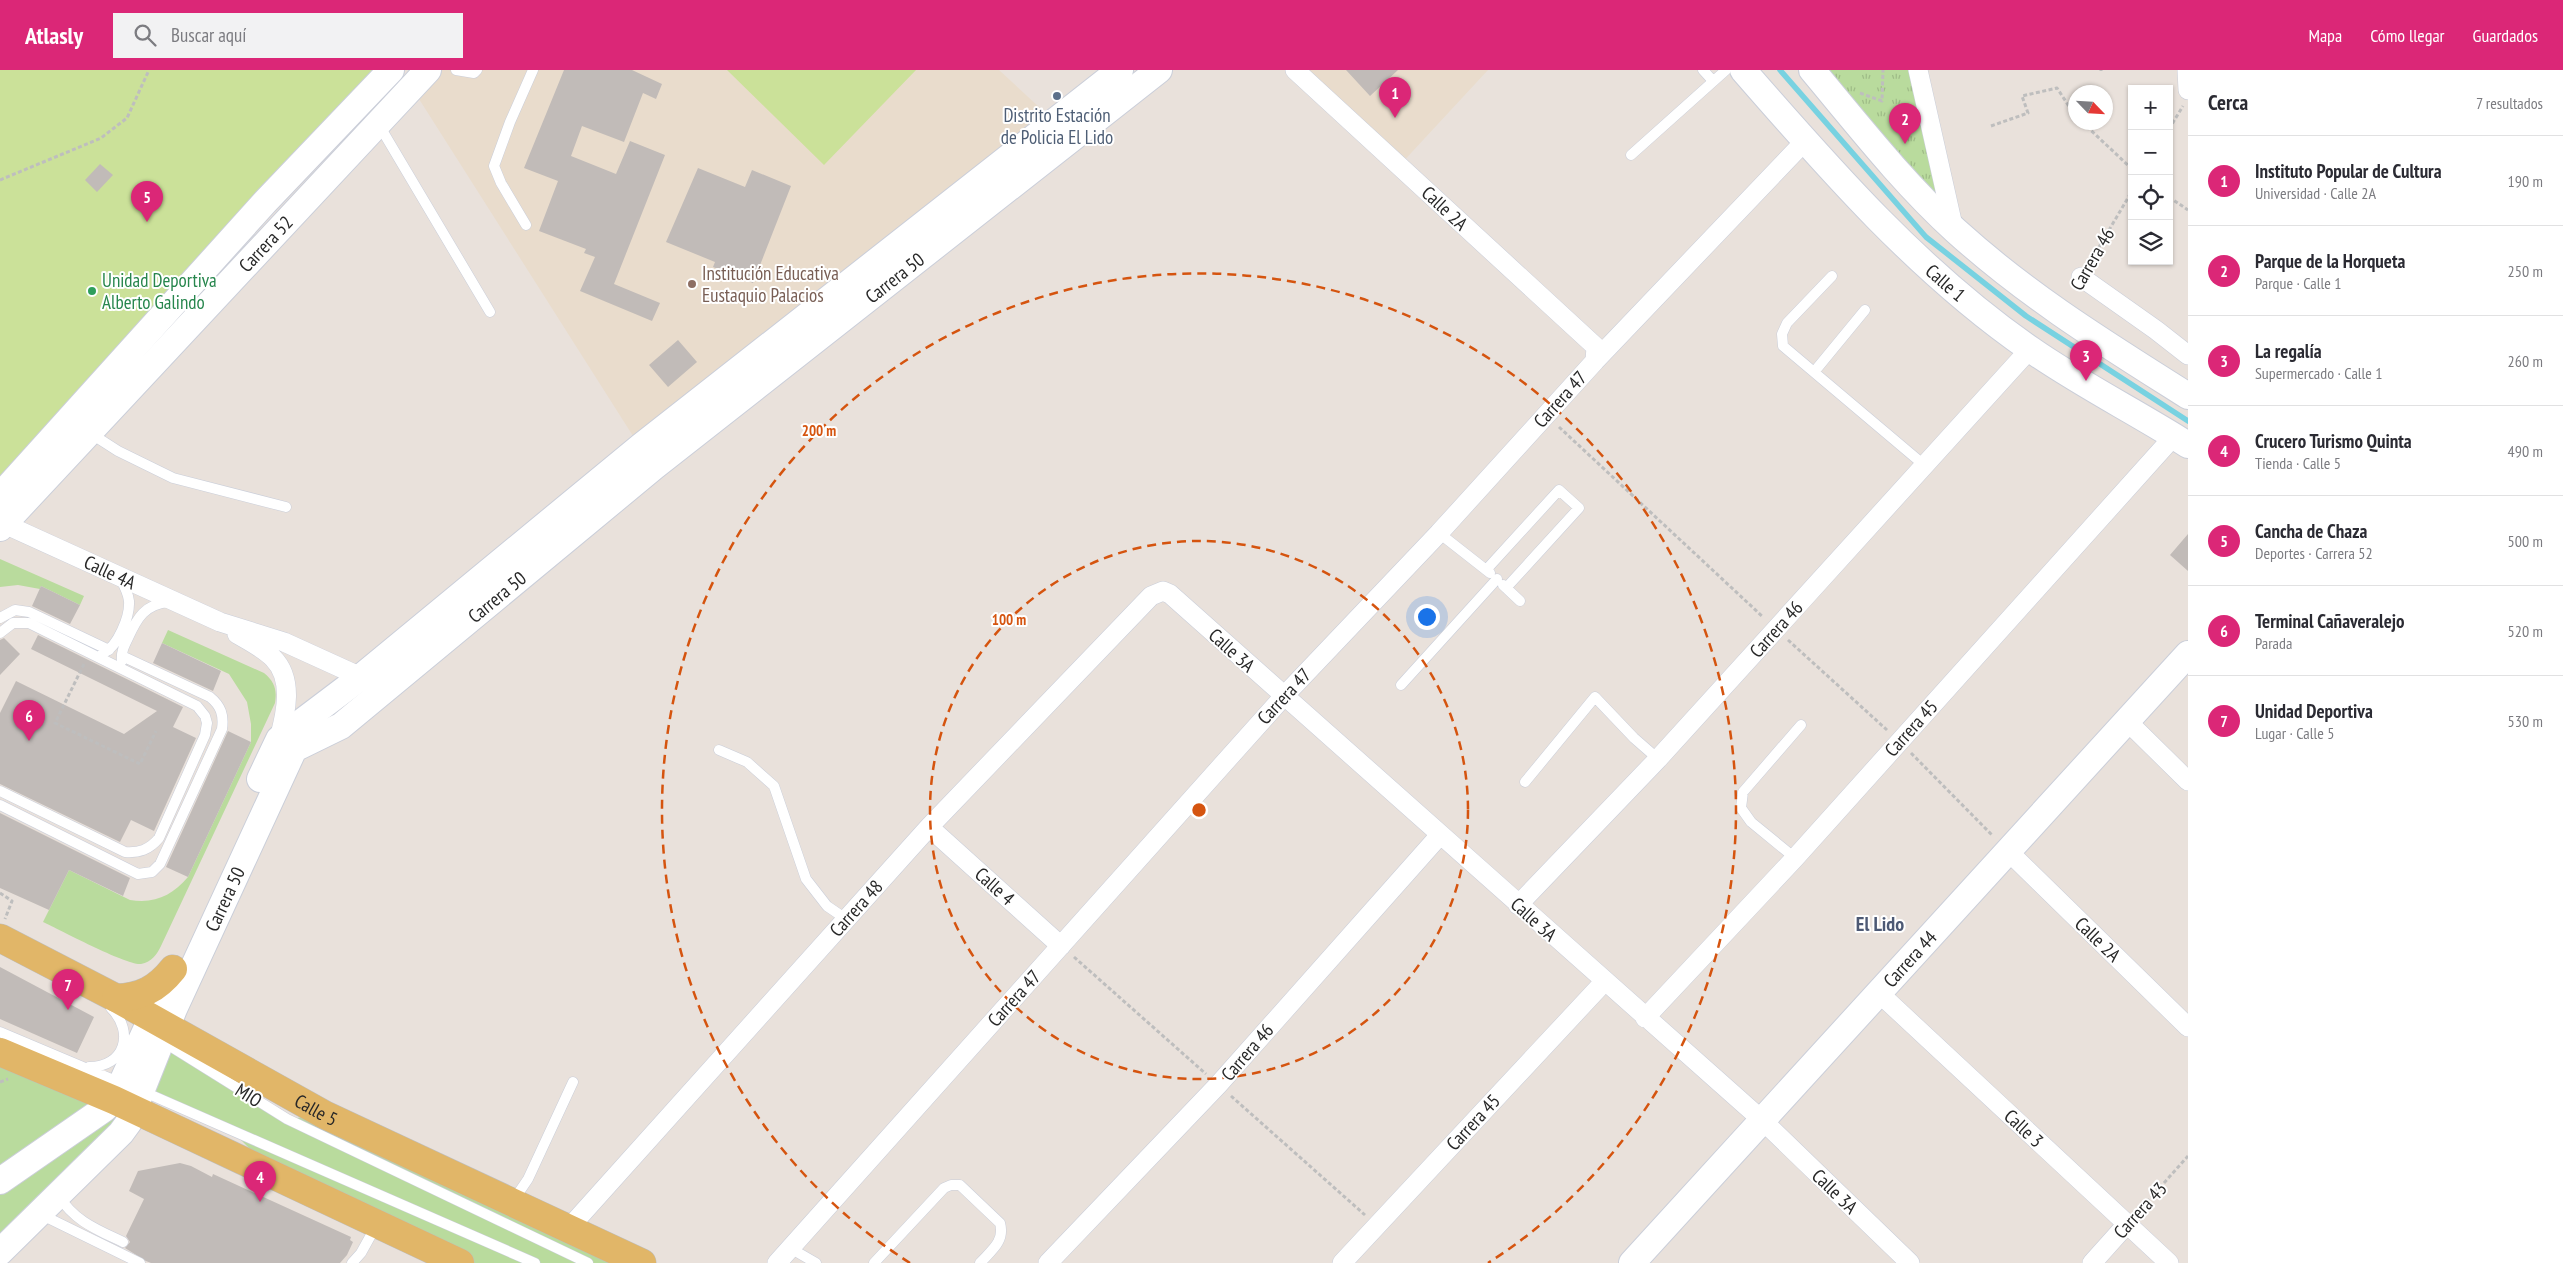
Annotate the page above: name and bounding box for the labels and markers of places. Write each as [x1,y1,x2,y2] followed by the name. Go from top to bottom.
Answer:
[1379,77,1411,118] pin: 1
[1051,90,1063,102] marker: Distrito Estación de Policia El Lido
[1001,103,1113,149] place label: Distrito Estación de Policia El Lido
[1889,103,1921,144] pin: 2
[131,181,163,222] pin: 5
[702,261,839,307] place label: Institución Educativa Eustaquio Palacios
[102,268,217,314] place label: Unidad Deportiva Alberto Galindo
[686,278,698,290] marker: Institución Educativa Eustaquio Palacios
[86,285,98,297] marker: Unidad Deportiva Alberto Galindo
[2070,340,2102,381] pin: 3
[13,700,45,741] pin: 6
[1190,801,1208,819] centre of rings
[52,969,84,1010] pin: 7
[244,1161,276,1202] pin: 4

